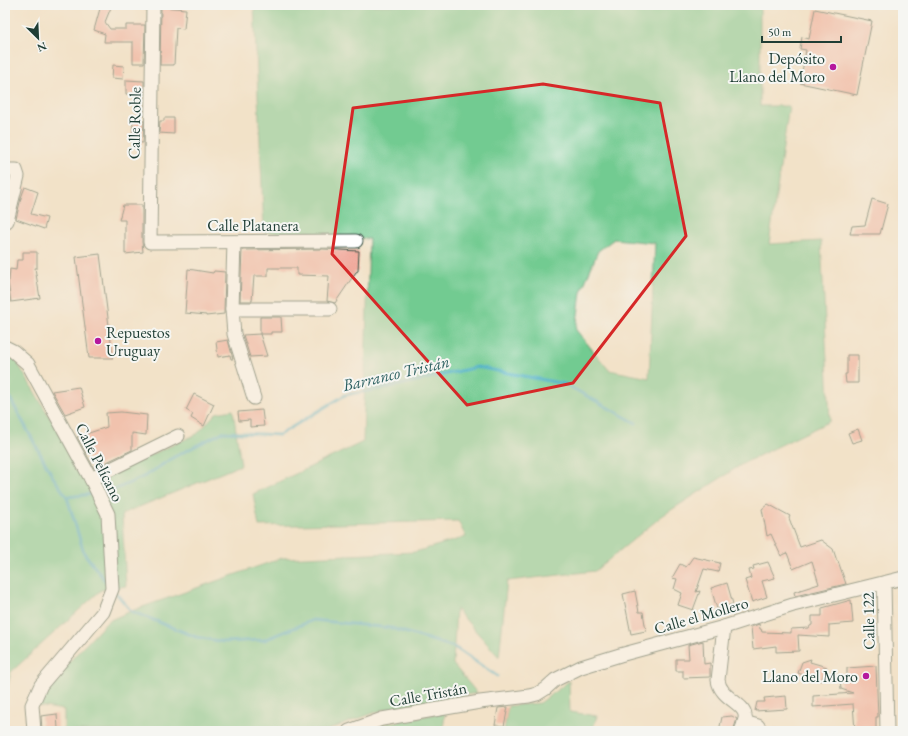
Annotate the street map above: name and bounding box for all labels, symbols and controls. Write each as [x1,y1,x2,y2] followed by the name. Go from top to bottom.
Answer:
[18,18,58,58] north arrow
[762,18,841,44] scale bar
[768,24,792,40] text: 50 m
[35,39,49,55] text: N
[729,48,825,87] place label: Depósito Llano del Moro
[828,62,838,72] marker: Depósito Llano del Moro
[123,87,146,159] street label: Calle Roble
[207,215,299,236] street label: Calle Platanera
[106,322,170,361] place label: Repuestos Uruguay
[93,336,103,346] marker: Repuestos Uruguay
[339,350,452,396] water label: Barranco Tristán
[71,419,128,505] street label: Calle Pelícano
[652,592,751,639] street label: Calle el Mollero
[857,592,880,650] street label: Calle 122
[762,666,858,687] place label: Llano del Moro
[861,671,871,681] marker: Llano del Moro
[388,677,469,712] street label: Calle Tristán

